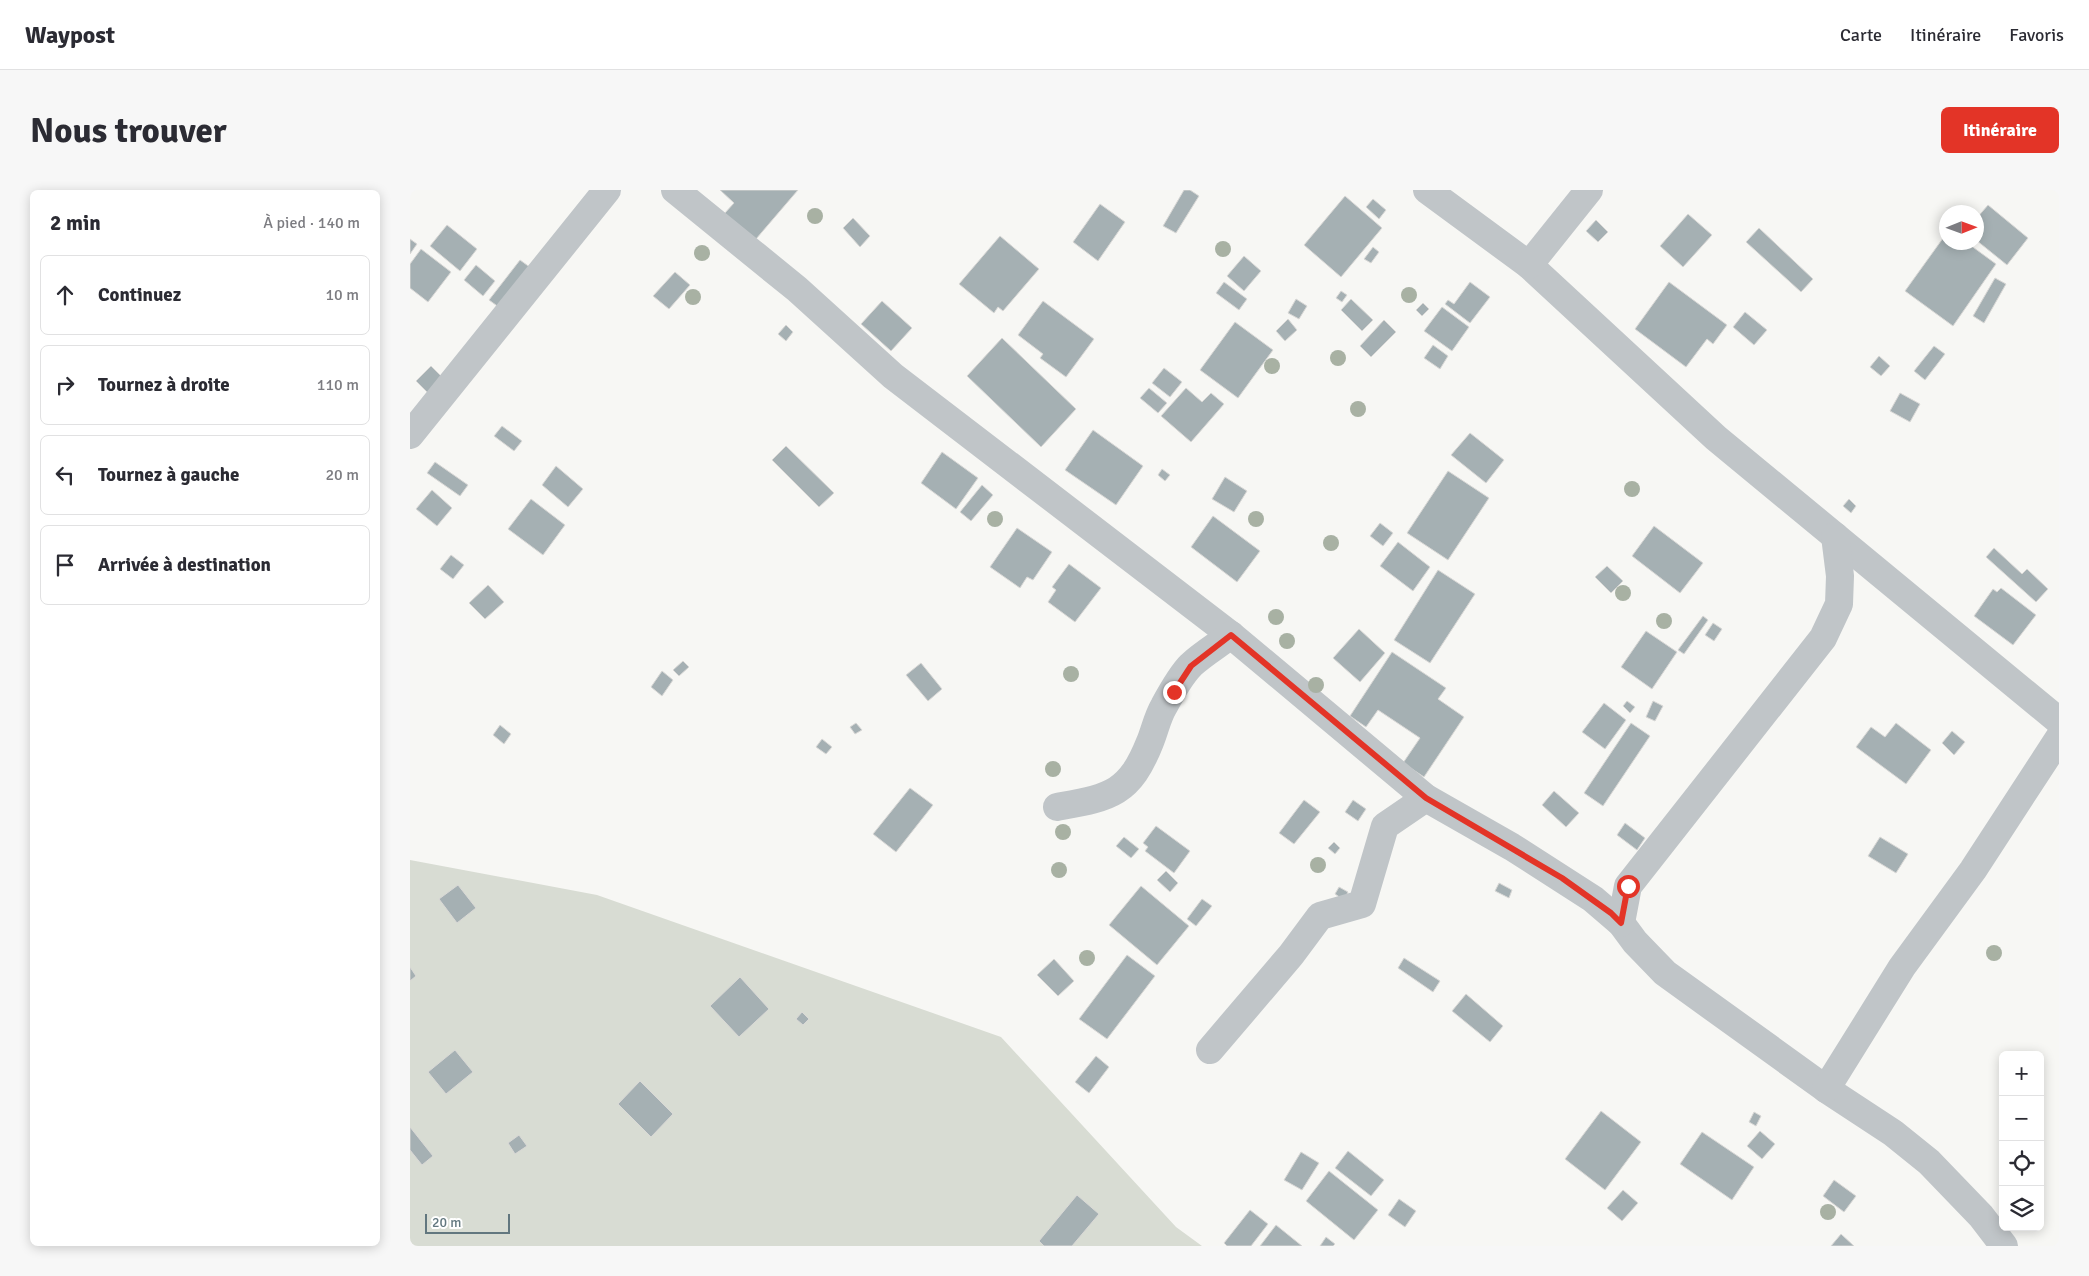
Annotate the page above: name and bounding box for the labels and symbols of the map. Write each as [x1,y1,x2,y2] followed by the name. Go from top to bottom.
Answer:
[1939,205,1984,250] north arrow
[1163,681,1186,704] route end
[1617,875,1640,898] route start
[425,1211,510,1234] scale bar

